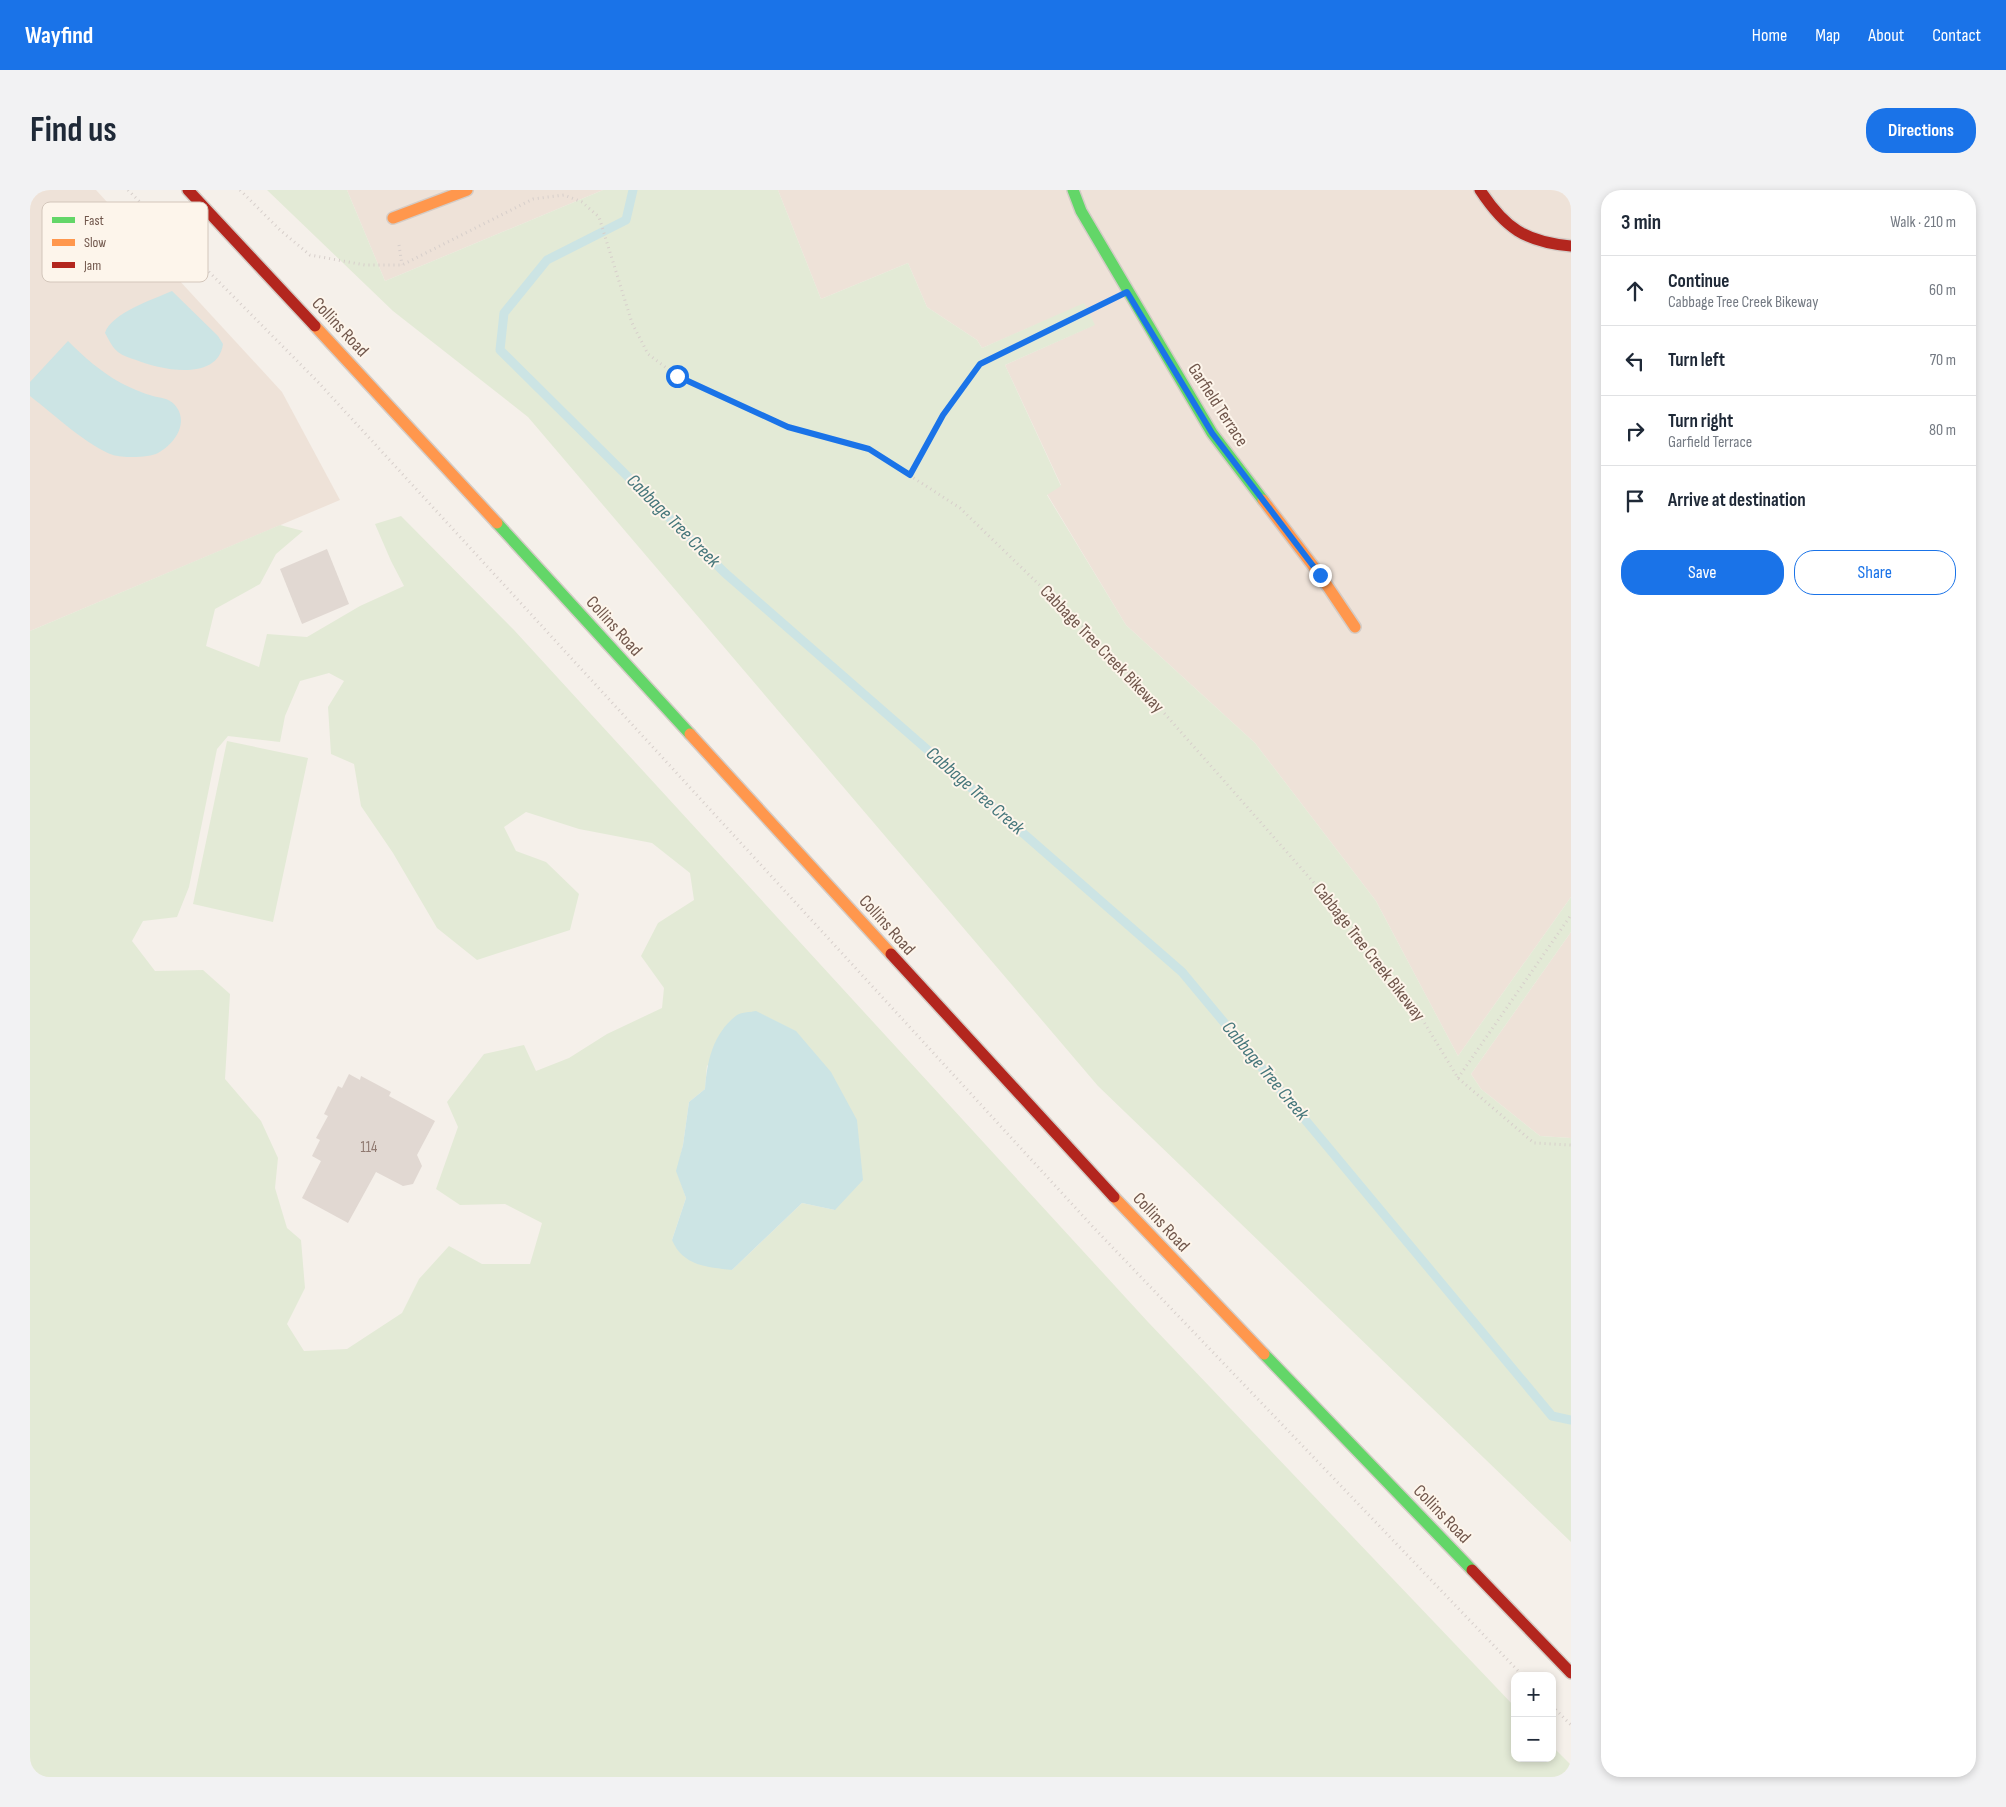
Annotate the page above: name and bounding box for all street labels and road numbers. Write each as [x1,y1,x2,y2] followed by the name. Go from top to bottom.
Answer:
[307,293,373,361] street label: Collins Road
[1183,360,1253,450] street label: Garfield Terrace
[1036,581,1168,717] street label: Cabbage Tree Creek Bikeway
[582,592,646,660] street label: Collins Road
[1309,879,1429,1025] street label: Cabbage Tree Creek Bikeway
[855,891,919,959] street label: Collins Road
[1128,1188,1194,1256] street label: Collins Road
[1409,1480,1475,1548] street label: Collins Road

